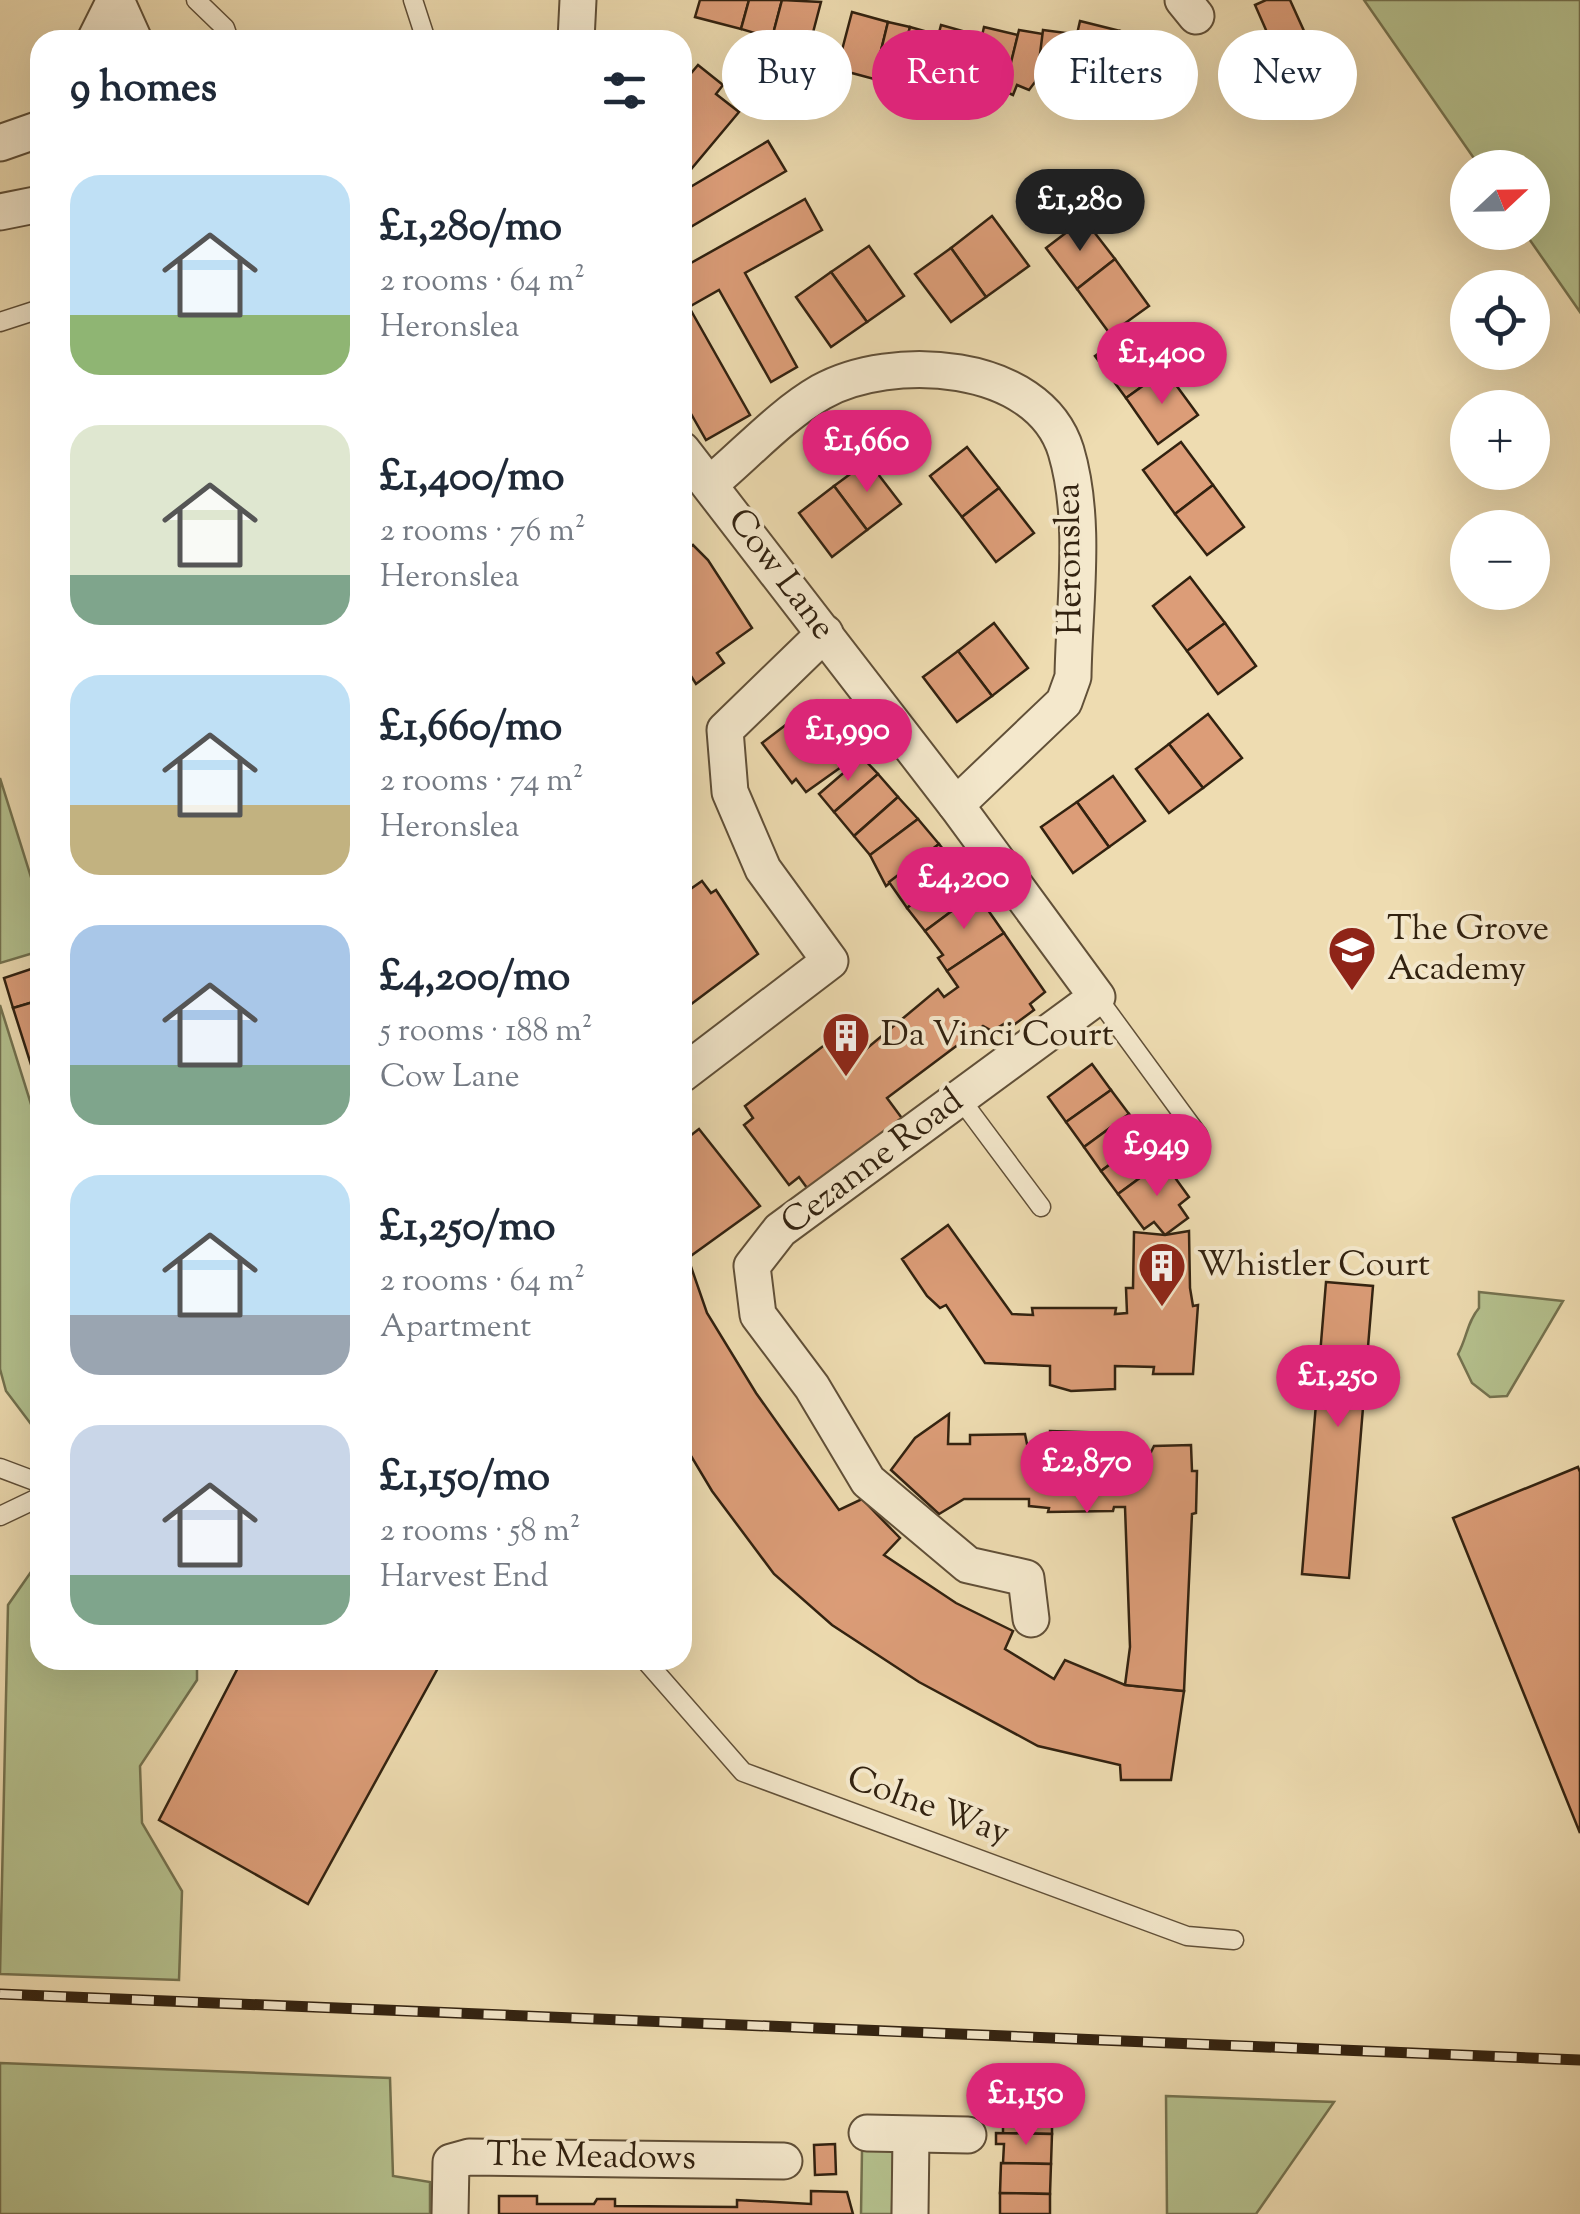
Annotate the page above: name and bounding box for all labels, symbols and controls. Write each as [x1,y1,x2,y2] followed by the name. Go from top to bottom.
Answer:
[722,30,852,120] chip: Buy
[872,30,1014,120] chip: Rent
[1034,30,1198,120] chip: Filters
[1218,30,1357,120] chip: New
[70,60,217,120] text: 9 homes
[597,63,652,118] icon: filters
[1450,150,1550,250] north arrow
[1450,150,1550,610] map controls
[999,169,1161,254] pin: £1,280
[1038,178,1122,224] text: £1,280
[380,199,562,259] text: £1,280/mo
[150,215,270,335] icon: home
[380,259,585,305] text: 2 rooms · 64 m²
[1450,270,1550,370] button: locate
[380,305,520,351] text: Heronslea
[1081,322,1243,407] pin: £1,400
[1119,331,1205,377] text: £1,400
[1450,390,1550,490] button: +
[786,410,948,495] pin: £1,660
[825,419,909,465] text: £1,660
[380,449,564,509] text: £1,400/mo
[150,465,270,585] icon: home
[1044,482,1098,636] street label: Heronslea
[714,499,846,651] street label: Cow Lane
[380,509,586,555] text: 2 rooms · 76 m²
[1450,510,1550,610] button: −
[380,555,520,601] text: Heronslea
[380,699,562,759] text: £1,660/mo
[767,699,929,784] pin: £1,990
[806,708,890,754] text: £1,990
[150,715,270,835] icon: home
[380,759,584,805] text: 2 rooms · 74 m²
[380,805,520,851] text: Heronslea
[883,847,1045,932] pin: £4,200
[919,856,1009,902] text: £4,200
[1387,905,1549,996] place label: The Grove Academy
[1326,924,1378,992] school or university icon: The Grove Academy
[380,949,570,1009] text: £4,200/mo
[150,965,270,1085] icon: home
[380,1009,592,1055] text: 5 rooms · 188 m²
[820,1010,872,1078] building icon: Da Vinci Court
[881,1011,1114,1062] place label: Da Vinci Court
[380,1055,520,1101] text: Cow Lane
[771,1077,975,1248] street label: Cezanne Road
[1098,1114,1216,1199] pin: £949
[1125,1123,1189,1169] text: £949
[380,1199,555,1259] text: £1,250/mo
[150,1215,270,1335] icon: home
[1136,1240,1188,1308] building icon: Whistler Court
[1197,1241,1430,1292] place label: Whistler Court
[380,1259,585,1305] text: 2 rooms · 64 m²
[380,1305,531,1351] text: Apartment
[1257,1345,1419,1430] pin: £1,250
[1298,1354,1378,1400] text: £1,250
[1006,1431,1168,1516] pin: £2,870
[1042,1440,1132,1486] text: £2,870
[380,1449,550,1509] text: £1,150/mo
[150,1465,270,1585] icon: home
[380,1509,581,1555] text: 2 rooms · 58 m²
[380,1555,549,1601] text: Harvest End
[839,1754,1017,1860] street label: Colne Way
[945,2063,1107,2148] pin: £1,150
[988,2072,1064,2118] text: £1,150
[486,2131,696,2185] street label: The Meadows

